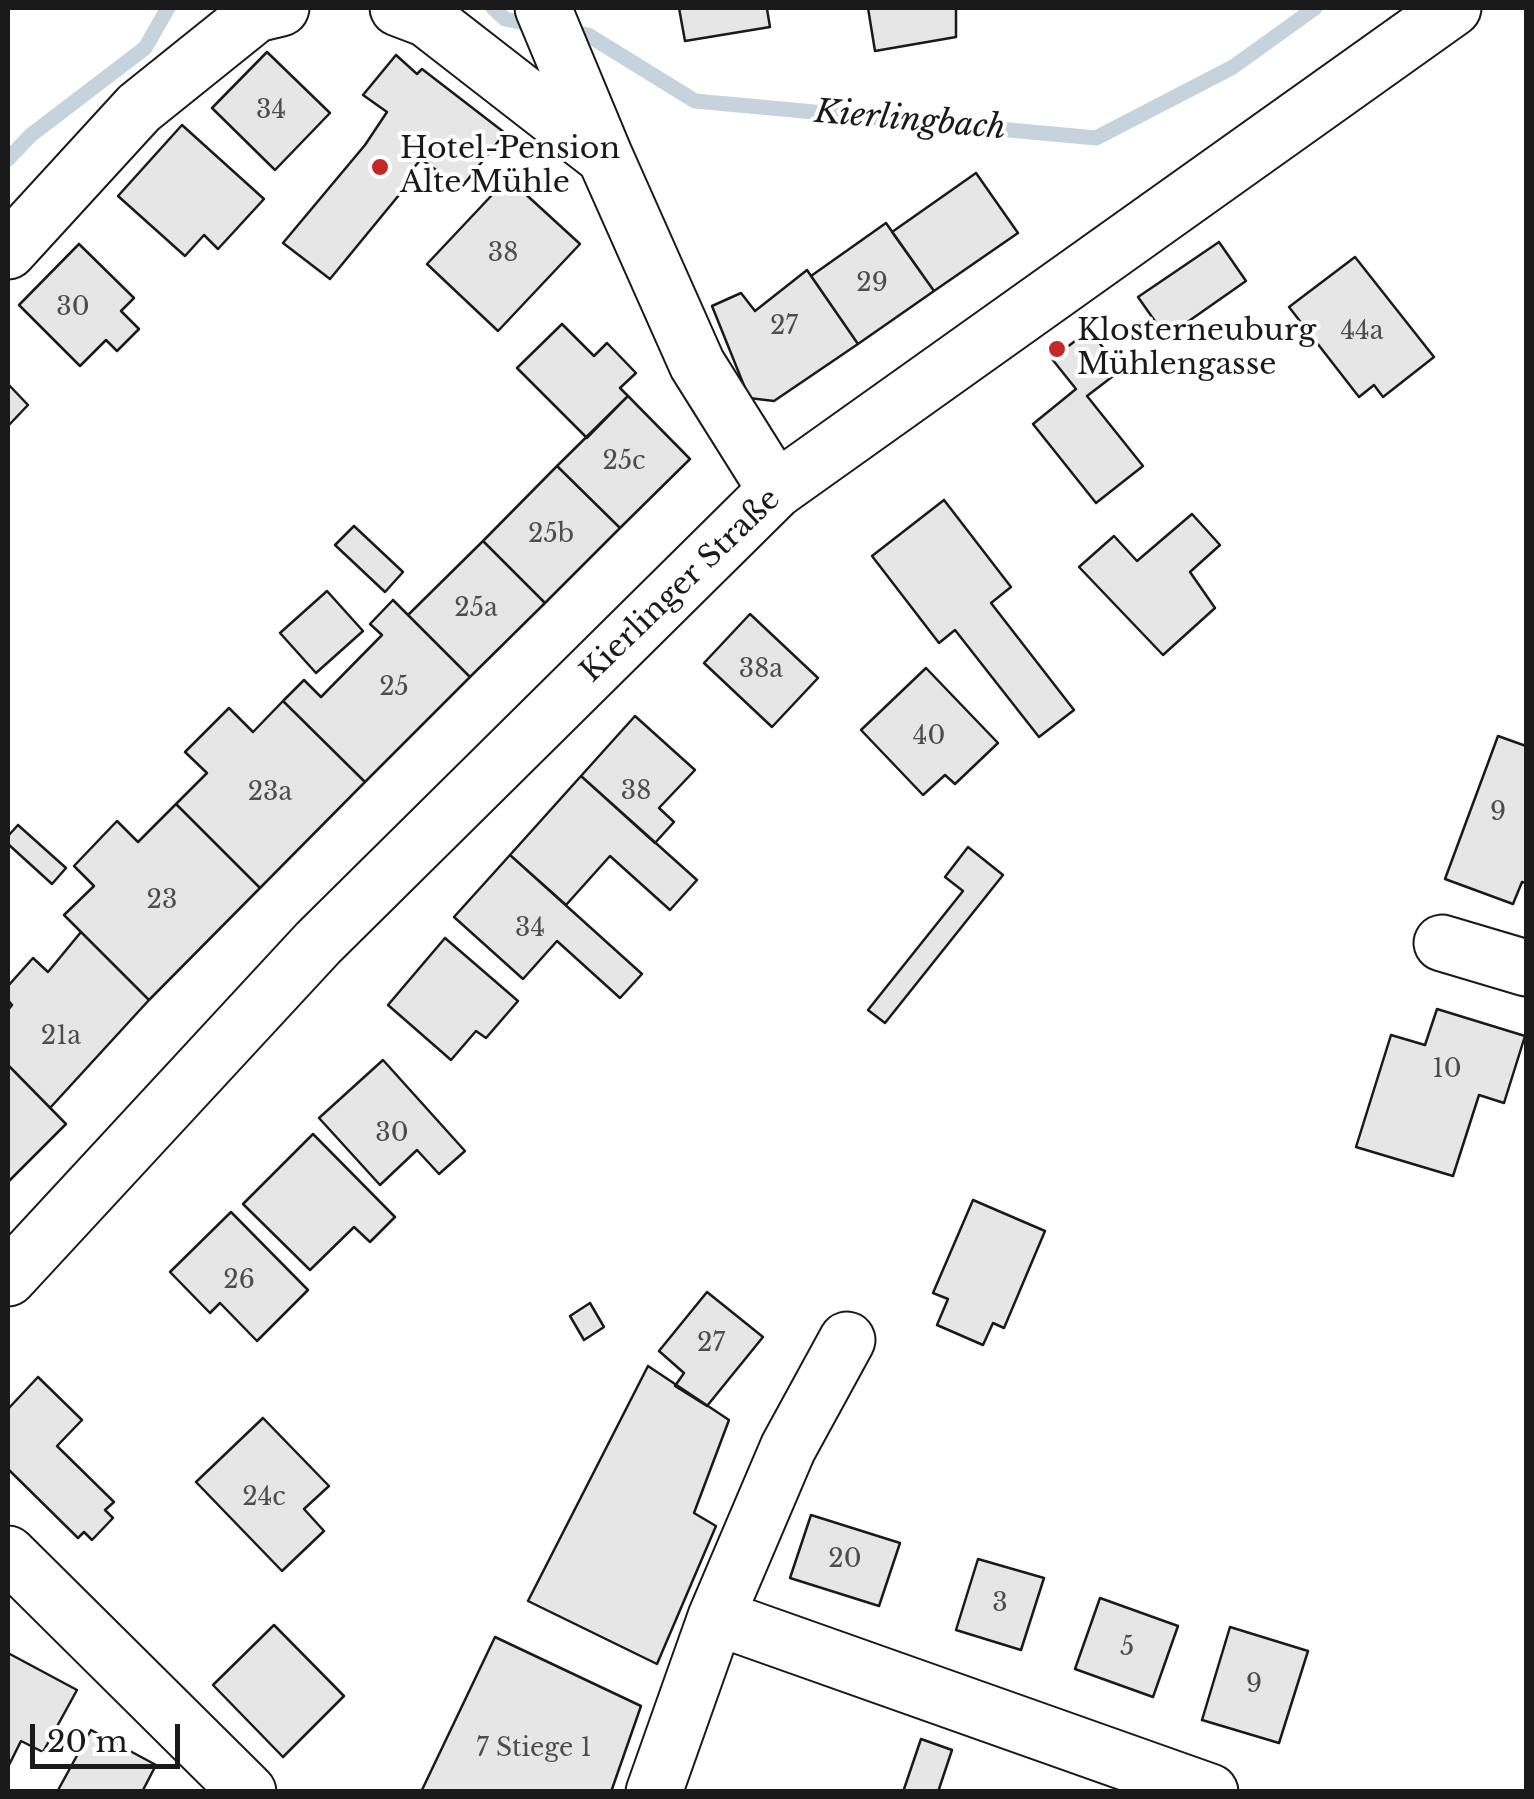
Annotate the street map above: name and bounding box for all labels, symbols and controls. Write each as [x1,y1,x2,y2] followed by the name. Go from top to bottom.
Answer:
[813,94,1007,148] water label: Kierlingbach
[256,96,286,126] house number: 34
[400,132,620,202] place label: Hotel-Pension Alte Mühle
[369,156,391,178] marker: Hotel-Pension Alte Mühle
[488,239,518,269] house number: 38
[856,269,888,299] house number: 29
[56,293,90,323] house number: 30
[770,312,798,342] house number: 27
[1077,314,1316,384] place label: Klosterneuburg Mühlengasse
[1340,317,1384,347] house number: 44a
[1046,338,1068,360] marker: Klosterneuburg Mühlengasse
[603,447,645,477] house number: 25c
[574,482,788,690] street label: Kierlinger Straße
[528,520,574,550] house number: 25b
[454,594,498,624] house number: 25a
[739,655,783,685] house number: 38a
[379,673,409,703] house number: 25
[913,722,945,752] house number: 40
[621,777,651,807] house number: 38
[248,778,292,808] house number: 23a
[1490,798,1506,828] house number: 9
[147,886,177,916] house number: 23
[515,914,545,944] house number: 34
[41,1022,81,1052] house number: 21a
[1433,1055,1461,1085] house number: 10
[375,1119,409,1149] house number: 30
[223,1266,255,1296] house number: 26
[697,1329,725,1359] house number: 27
[242,1483,286,1513] house number: 24c
[828,1545,862,1575] house number: 20
[992,1589,1008,1619] house number: 3
[1120,1633,1134,1663] house number: 5
[1246,1670,1262,1700] house number: 9
[35,1704,185,1766] scale bar
[47,1723,128,1760] text: 20 m
[476,1734,592,1764] house number: 7 Stiege 1

